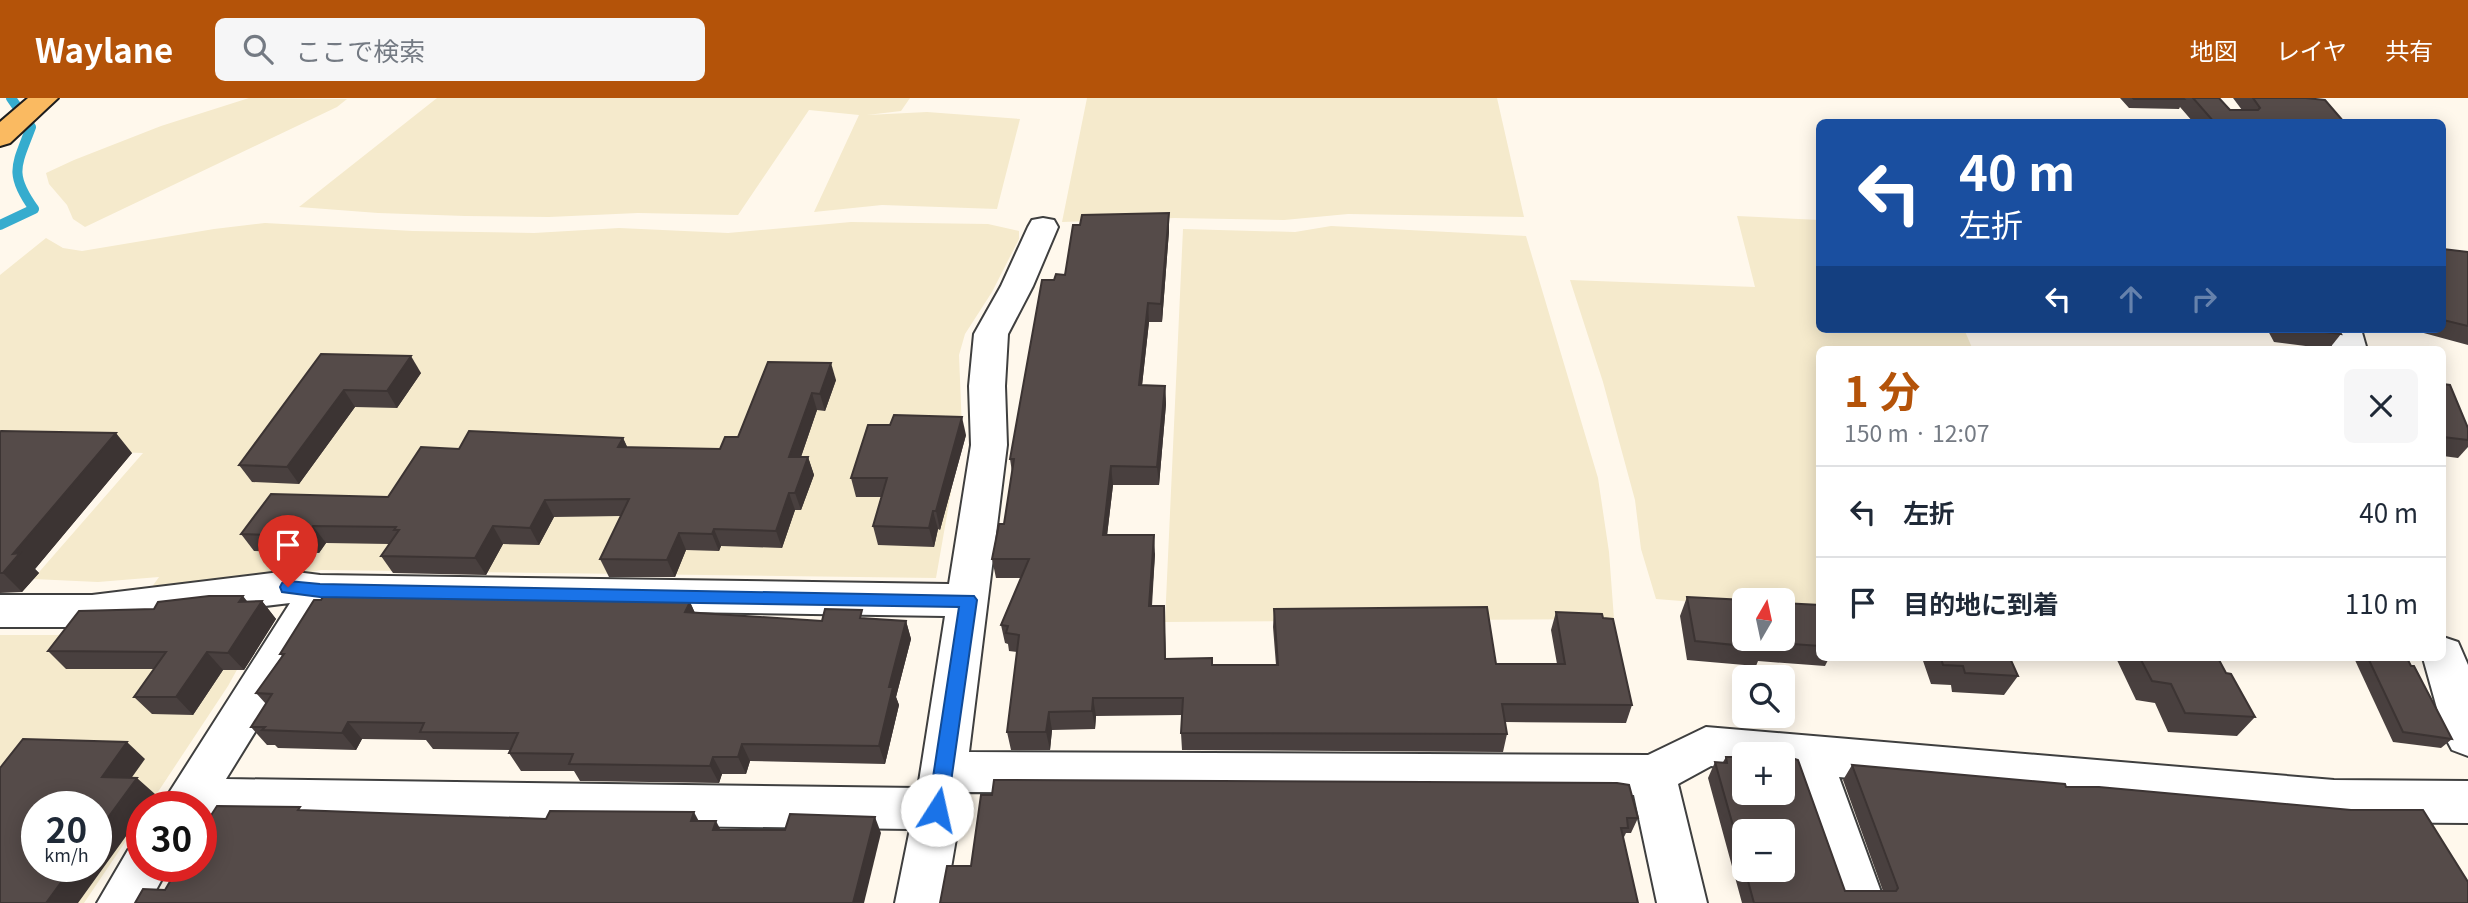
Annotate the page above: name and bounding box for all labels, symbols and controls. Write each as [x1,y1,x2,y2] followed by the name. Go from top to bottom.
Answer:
[215,18,705,81] search box
[35,25,173,73] text: Waylane
[239,30,277,68] icon: search
[295,31,425,68] text: ここで検索
[2190,32,2238,67] text: 地図
[2276,32,2347,67] text: レイヤ
[2385,32,2433,67] text: 共有
[1959,134,2075,205] text: 40 m
[1844,147,1935,238] icon: left
[1959,200,2023,246] text: 左折
[2039,280,2077,318] icon: left
[2112,280,2150,318] icon: ahead
[2185,280,2223,318] icon: right
[1844,358,1920,419] text: 1 分
[2344,369,2418,443] button: close
[1844,415,1989,449] text: 150 m · 12:07
[1844,493,1882,531] icon: left
[1903,493,1955,530] text: 左折
[2359,493,2418,530] text: 40 m
[258,515,318,587] pin
[269,526,307,564] icon: arrive
[1844,584,1882,622] icon: arrive
[1903,584,2059,621] text: 目的地に到着
[2345,584,2418,621] text: 110 m
[1732,588,1796,651] north arrow
[1732,588,1795,882] map controls
[1732,665,1795,728] button: search
[1732,742,1795,805] button: +
[900,773,974,847] position arrow
[126,791,217,882] speed limit sign: 30
[46,802,87,853] text: 20
[1732,819,1795,882] button: −
[44,841,89,867] text: km/h

